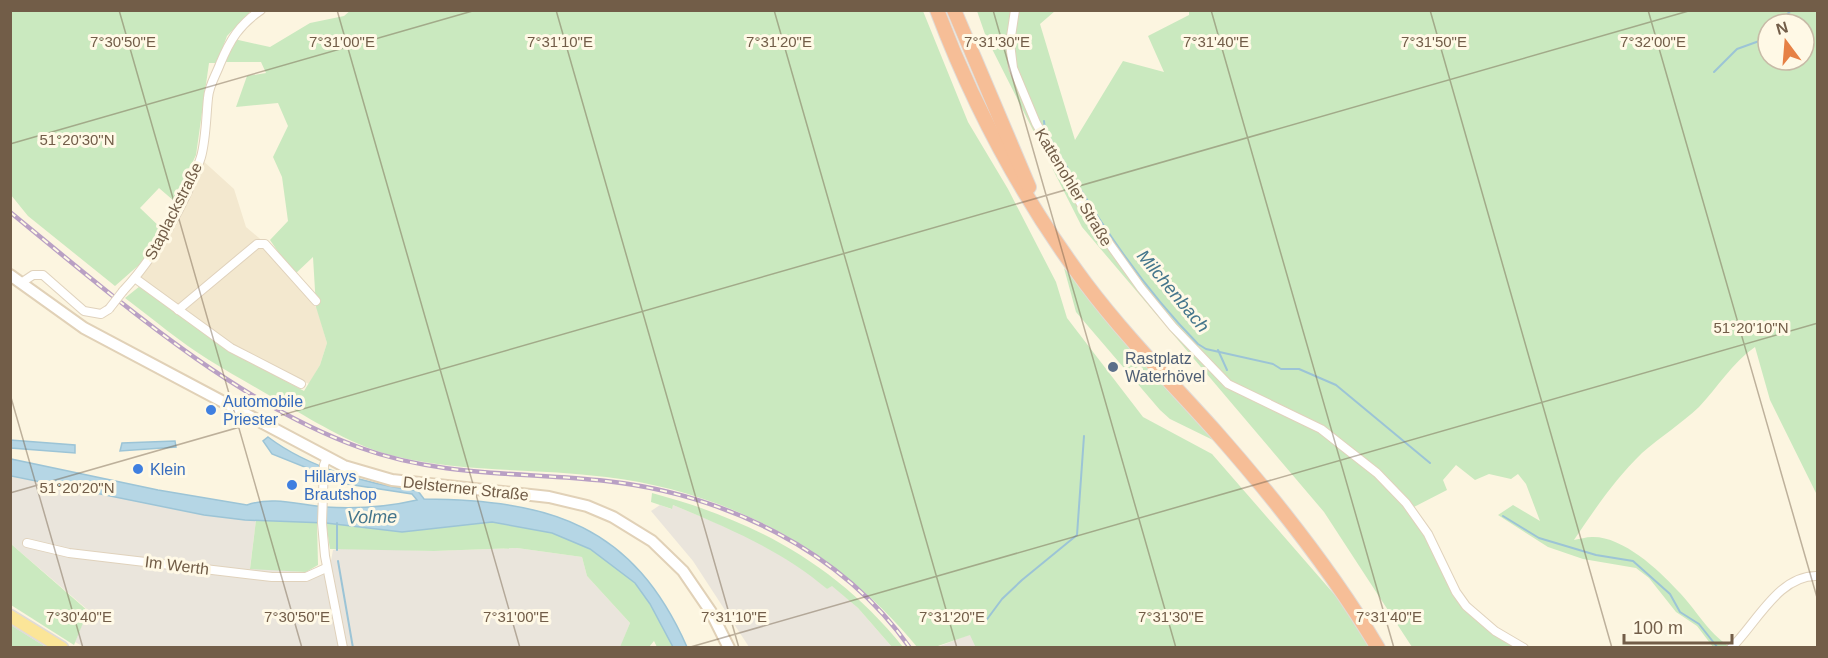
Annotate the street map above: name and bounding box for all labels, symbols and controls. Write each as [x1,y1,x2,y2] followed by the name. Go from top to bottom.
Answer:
[1756,12,1816,72] north arrow
[1774,18,1790,38] text: N
[90,33,156,50] text: 7°30'50"E
[309,33,375,50] text: 7°31'00"E
[527,33,593,50] text: 7°31'10"E
[746,33,812,50] text: 7°31'20"E
[964,33,1030,50] text: 7°31'30"E
[1183,33,1249,50] text: 7°31'40"E
[1401,33,1467,50] text: 7°31'50"E
[1620,33,1686,50] text: 7°32'00"E
[1032,125,1115,249] street label: Kattenohler Straße
[39,131,115,148] text: 51°20'30"N
[142,160,205,263] street label: Staplackstraße
[1133,246,1213,336] water label: Milchenbach
[1713,319,1789,336] text: 51°20'10"N
[1125,350,1205,385] place label: Rastplatz Waterhövel
[1106,360,1120,374] marker: Rastplatz Waterhövel
[223,393,303,428] place label: Automobile Priester
[204,403,218,417] marker: Automobile Priester
[150,461,186,478] place label: Klein
[131,462,145,476] marker: Klein
[304,468,377,503] place label: Hillarys Brautshop
[402,473,530,504] street label: Delsterner Straße
[285,478,299,492] marker: Hillarys Brautshop
[39,479,115,496] text: 51°20'20"N
[347,507,397,527] water label: Volme
[144,553,210,578] street label: Im Werth
[1624,607,1732,645] scale bar
[46,608,112,625] text: 7°30'40"E
[264,608,330,625] text: 7°30'50"E
[483,608,549,625] text: 7°31'00"E
[701,608,767,625] text: 7°31'10"E
[919,608,985,625] text: 7°31'20"E
[1138,608,1204,625] text: 7°31'30"E
[1356,608,1422,625] text: 7°31'40"E
[1633,618,1683,638] text: 100 m

